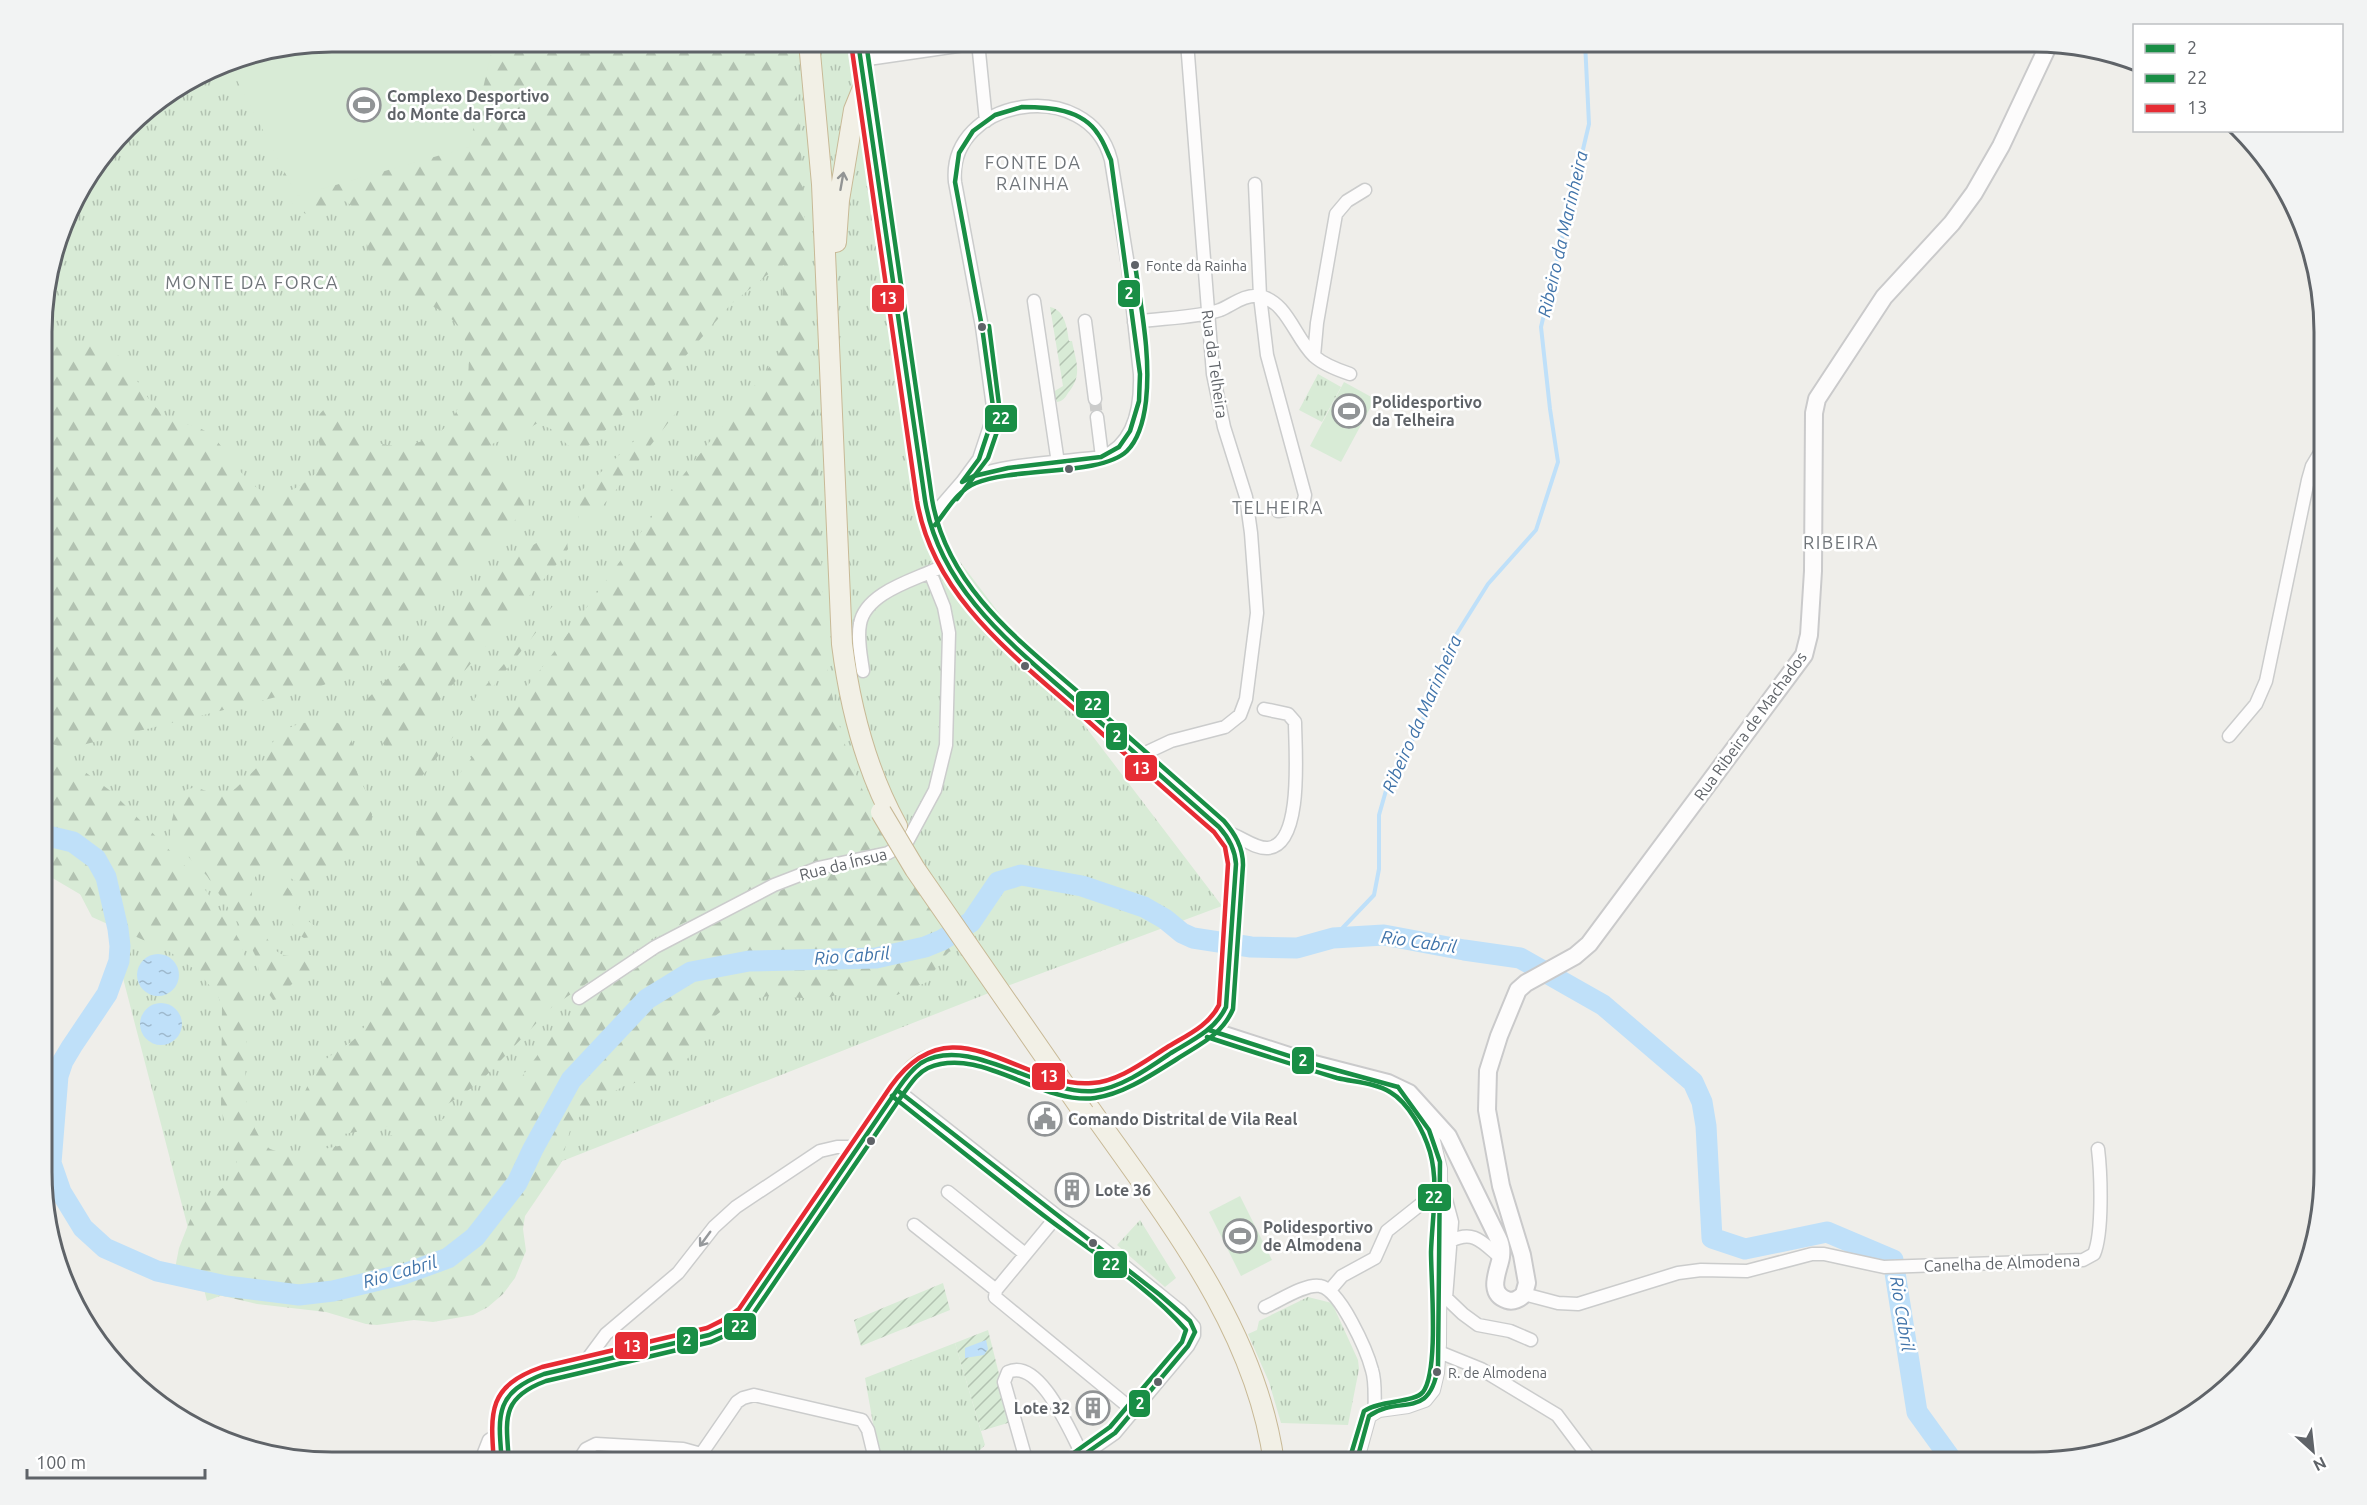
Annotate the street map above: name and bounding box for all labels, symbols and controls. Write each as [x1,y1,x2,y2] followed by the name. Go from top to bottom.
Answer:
[2133,24,2343,132] legend
[2187,37,2197,57] text: 2
[2187,67,2207,87] text: 22
[346,87,382,123] sports icon: Complexo Desportivo do Monte da Forca
[387,87,549,123] place label: Complexo Desportivo do Monte da Forca
[2187,97,2207,117] text: 13
[1533,148,1591,319] water label: Ribeiro da Marinheira
[985,152,1081,193] district label: FONTE DA RAINHA
[837,172,848,192] one-way arrow
[1146,258,1247,274] place label: Fonte da Rainha
[1129,259,1141,271] marker: Fonte da Rainha
[165,272,339,292] district label: MONTE DA FORCA
[1117,279,1141,308] line badge: 2
[871,284,905,313] line badge: 13
[1124,284,1134,302] text: 2
[879,289,897,307] text: 13
[1198,309,1232,419] street label: Rua da Telheira
[976,321,988,333] unlabelled marker
[1331,393,1367,429] sports icon: Polidesportivo da Telheira
[1372,393,1482,429] place label: Polidesportivo da Telheira
[984,404,1018,433] line badge: 22
[992,409,1010,427] text: 22
[1063,463,1075,475] unlabelled marker
[1232,497,1324,517] district label: TELHEIRA
[1803,532,1879,552] district label: RIBEIRA
[1377,632,1465,795] water label: Ribeiro da Marinheira
[1690,648,1810,804] street label: Rua Ribeira de Machados
[1019,660,1031,672] unlabelled marker
[1075,690,1110,719] line badge: 22
[1084,695,1102,713] text: 22
[1105,722,1128,751] line badge: 2
[1112,727,1122,745] text: 2
[1124,754,1158,782] line badge: 13
[1132,759,1150,777] text: 13
[797,842,889,884] street label: Rua da Ínsua
[1380,926,1458,956] water label: Rio Cabril
[813,942,891,968] water label: Rio Cabril
[1291,1046,1315,1075] line badge: 2
[1298,1051,1308,1069] text: 2
[1031,1062,1066,1091] line badge: 13
[1040,1067,1058,1085] text: 13
[1027,1101,1063,1137] public building icon: Comando Distrital de Vila Real
[1068,1110,1297,1128] place label: Comando Distrital de Vila Real
[865,1135,877,1147] unlabelled marker
[1054,1172,1090,1208] building icon: Lote 36
[1095,1181,1151,1199] place label: Lote 36
[1417,1183,1452,1212] line badge: 22
[1425,1188,1443,1206] text: 22
[1222,1218,1258,1254] sports icon: Polidesportivo de Almodena
[1263,1218,1373,1254] place label: Polidesportivo de Almodena
[699,1230,711,1246] one-way arrow
[1087,1237,1099,1249] unlabelled marker
[1093,1250,1128,1279] line badge: 22
[360,1251,439,1291] water label: Rio Cabril
[1924,1251,2080,1275] street label: Canelha de Almodena
[1102,1255,1120,1273] text: 22
[1887,1275,1919,1353] water label: Rio Cabril
[723,1312,757,1341] line badge: 22
[731,1317,749,1335] text: 22
[676,1326,699,1355] line badge: 2
[614,1331,649,1360] line badge: 13
[682,1331,692,1349] text: 2
[623,1337,641,1355] text: 13
[1448,1365,1547,1381] place label: R. de Almodena
[1431,1366,1443,1378] marker: R. de Almodena
[1152,1376,1164,1388] unlabelled marker
[1128,1389,1151,1418] line badge: 2
[1075,1390,1111,1426] building icon: Lote 32
[1135,1394,1145,1412] text: 2
[1014,1399,1070,1417] place label: Lote 32
[2283,1421,2343,1481] north arrow
[27,1442,206,1480] scale bar
[36,1452,86,1472] text: 100 m
[2310,1454,2329,1475] text: N

